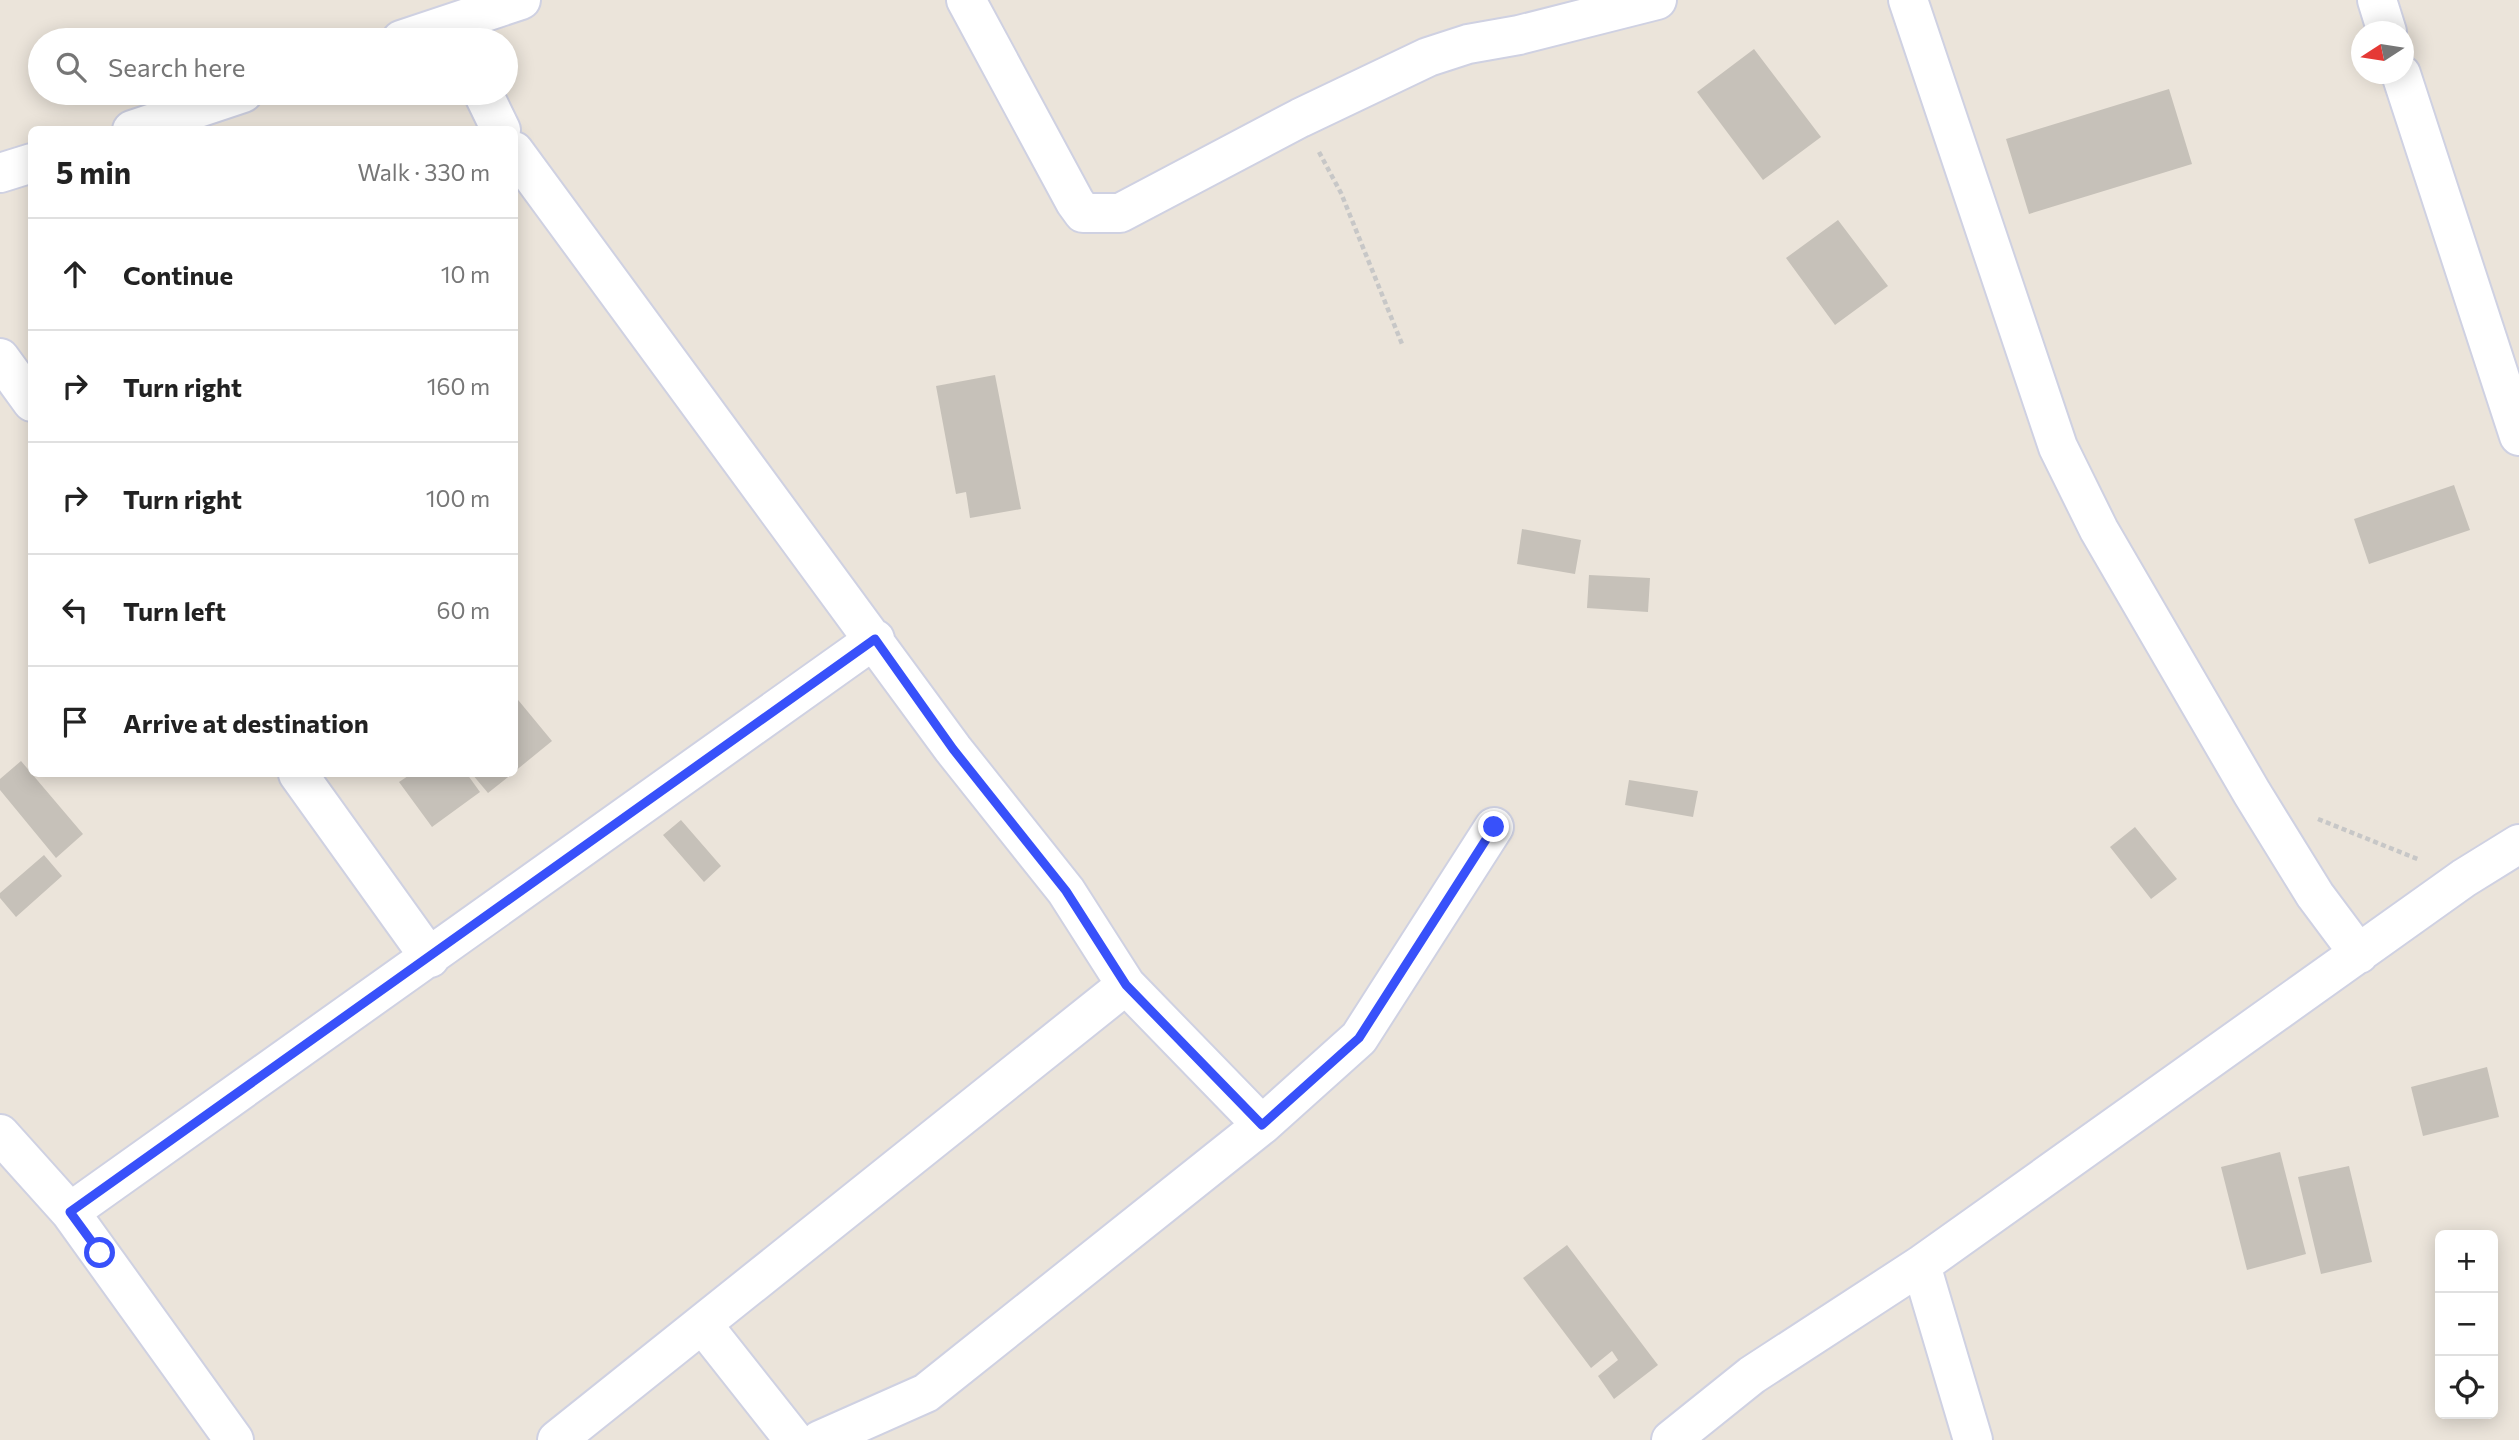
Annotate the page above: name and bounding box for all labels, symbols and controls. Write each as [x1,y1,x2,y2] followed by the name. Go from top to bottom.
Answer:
[2351,21,2414,84] north arrow
[28,28,518,105] search box
[52,48,90,86] icon: search
[108,51,246,82] text: Search here
[56,153,131,190] text: 5 min
[358,158,490,186] text: Walk · 330 m
[56,255,94,293] icon: ahead
[123,259,233,290] text: Continue
[441,260,490,288] text: 10 m
[56,367,94,405] icon: right
[123,371,242,402] text: Turn right
[427,372,490,400] text: 160 m
[56,479,94,517] icon: right
[123,483,242,514] text: Turn right
[426,484,490,512] text: 100 m
[56,591,94,629] icon: left
[123,595,226,626] text: Turn left
[437,596,490,624] text: 60 m
[56,703,94,741] icon: arrive
[123,707,369,738] text: Arrive at destination
[1478,811,1509,842] route end
[2435,1230,2498,1419] map controls
[2435,1230,2498,1293] button: +
[84,1237,115,1268] route start
[2435,1293,2498,1356] button: −
[2435,1356,2498,1419] button: locate

